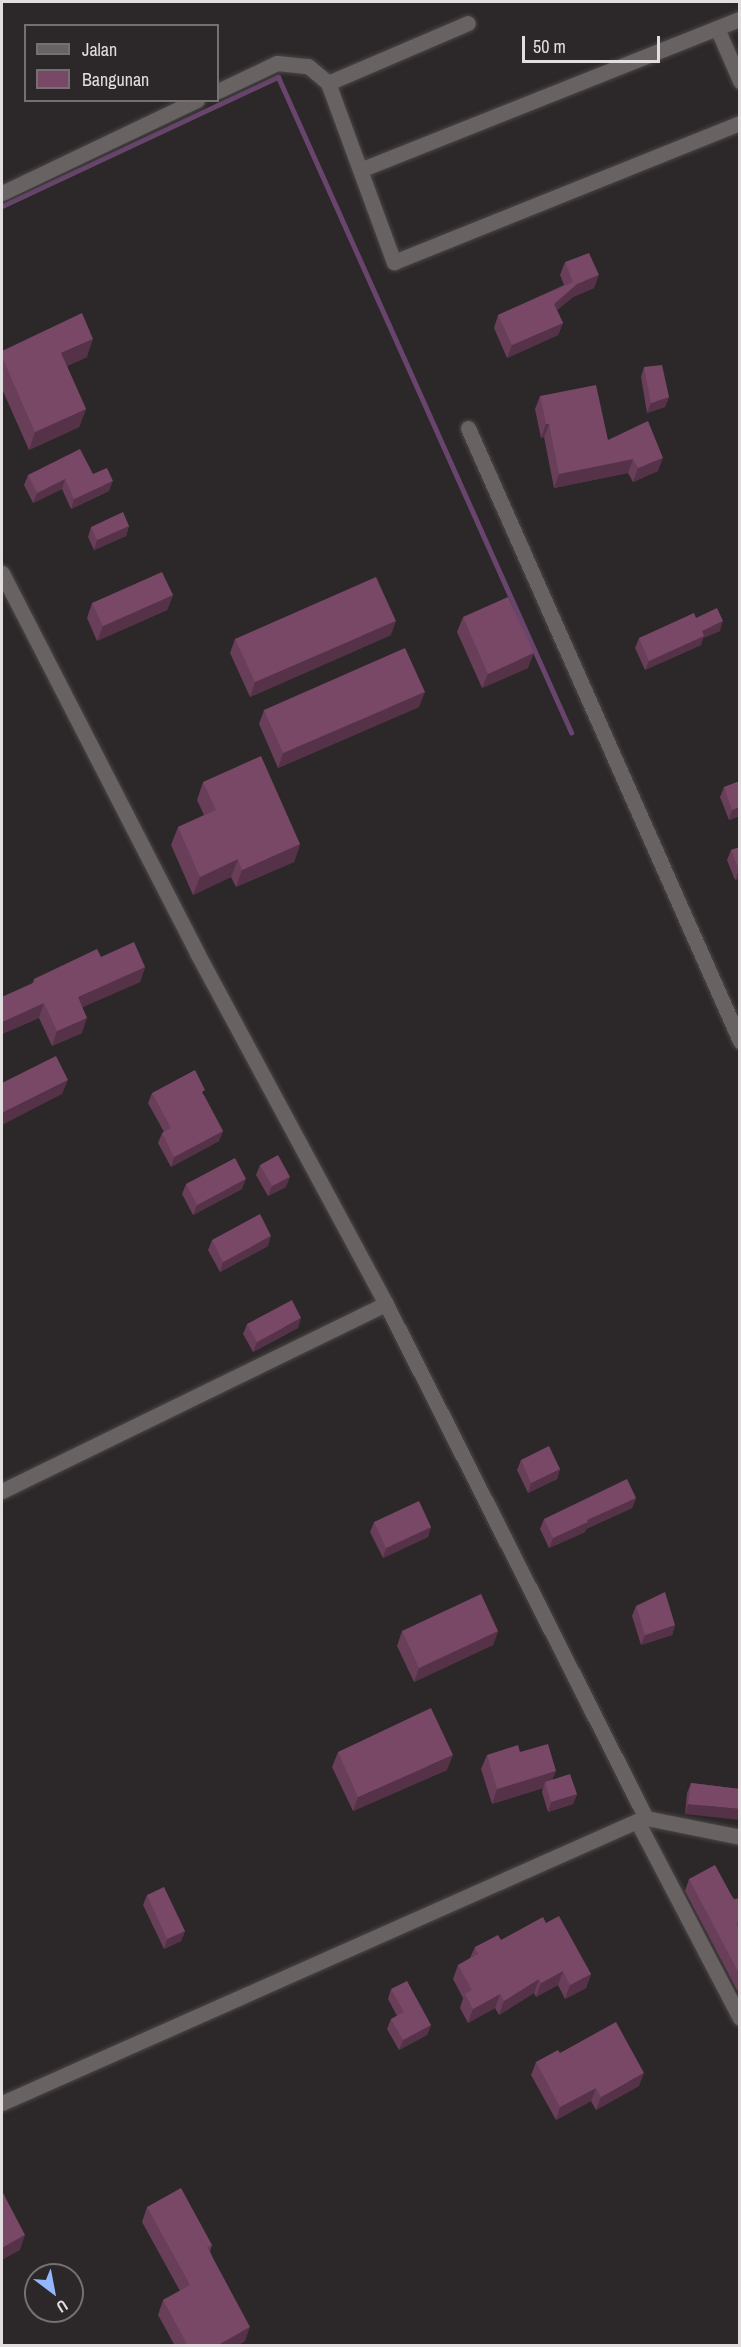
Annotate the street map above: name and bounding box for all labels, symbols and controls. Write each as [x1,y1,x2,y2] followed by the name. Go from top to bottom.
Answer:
[24,24,219,102] legend
[525,24,663,62] scale bar
[533,34,566,59] text: 50 m
[82,37,117,62] text: Jalan
[82,67,149,92] text: Bangunan
[24,2263,84,2323] north arrow
[53,2295,72,2318] text: U

